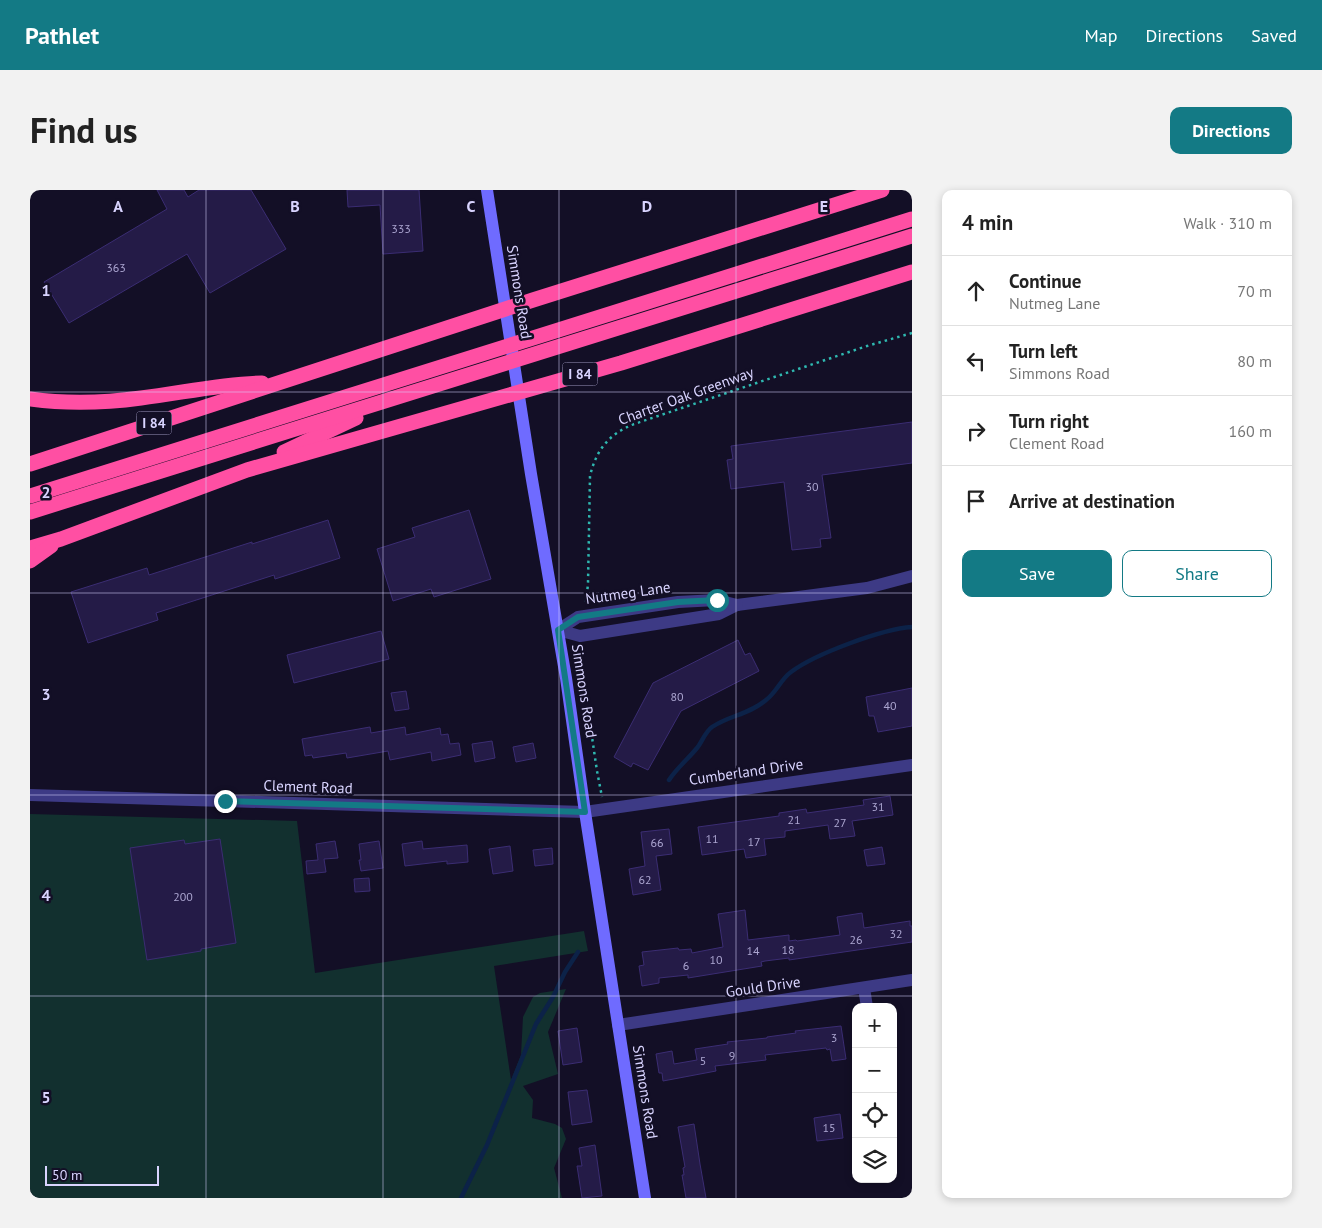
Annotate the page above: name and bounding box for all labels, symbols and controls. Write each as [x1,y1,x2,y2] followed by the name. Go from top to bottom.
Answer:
[25,20,99,51] text: Pathlet
[1085,24,1117,47] text: Map
[1145,24,1223,47] text: Directions
[1251,24,1297,47] text: Saved
[30,107,138,153] text: Find us
[1170,107,1292,154] button: Directions
[113,196,123,216] text: A
[290,196,300,216] text: B
[467,196,476,216] text: C
[642,196,652,216] text: D
[820,196,828,216] text: E
[962,209,1013,236] text: 4 min
[1183,213,1272,233] text: Walk · 310 m
[391,221,411,236] house number: 333
[503,244,536,340] street label: Simmons Road
[106,260,126,275] house number: 363
[1009,269,1081,293] text: Continue
[962,277,990,305] icon: ahead
[41,280,51,300] text: 1
[1237,281,1272,301] text: 70 m
[1009,293,1100,313] text: Nutmeg Lane
[1009,339,1078,363] text: Turn left
[962,347,990,375] icon: left
[1237,351,1272,371] text: 80 m
[562,362,598,385] road number: I 84
[615,362,756,429] street label: Charter Oak Greenway
[1009,363,1110,383] text: Simmons Road
[1009,409,1089,433] text: Turn right
[136,412,172,434] road number: I 84
[962,417,990,445] icon: right
[1229,421,1272,441] text: 160 m
[1009,433,1104,453] text: Clement Road
[805,479,819,494] house number: 30
[41,482,51,502] text: 2
[962,487,990,515] icon: arrive
[1009,489,1175,513] text: Arrive at destination
[962,550,1112,597] button: Save
[1122,550,1272,597] button: Share
[584,577,672,608] street label: Nutmeg Lane
[706,589,729,612] route start
[568,643,601,739] street label: Simmons Road
[41,684,51,704] text: 3
[670,689,684,704] house number: 80
[883,698,897,713] house number: 40
[688,754,804,789] street label: Cumberland Drive
[263,775,353,798] street label: Clement Road
[214,790,237,813] route end
[871,799,885,814] house number: 31
[787,812,801,827] house number: 21
[833,815,847,830] house number: 27
[705,831,719,846] house number: 11
[747,834,761,849] house number: 17
[650,835,664,850] house number: 66
[638,872,652,887] house number: 62
[41,885,51,905] text: 4
[173,889,193,904] house number: 200
[889,926,903,941] house number: 32
[849,932,863,947] house number: 26
[781,942,795,957] house number: 18
[746,943,760,958] house number: 14
[709,952,723,967] house number: 10
[683,958,689,973] house number: 6
[724,972,802,1001] street label: Gould Drive
[852,1003,897,1183] map controls
[852,1003,897,1048] button: +
[831,1030,837,1045] house number: 3
[629,1044,662,1140] street label: Simmons Road
[729,1048,735,1063] house number: 9
[852,1048,897,1093] button: −
[700,1053,706,1068] house number: 5
[41,1087,51,1107] text: 5
[852,1093,897,1138] button: locate
[822,1120,836,1135] house number: 15
[852,1138,897,1183] button: layers
[45,1163,159,1186] scale bar
[52,1166,82,1184] text: 50 m

